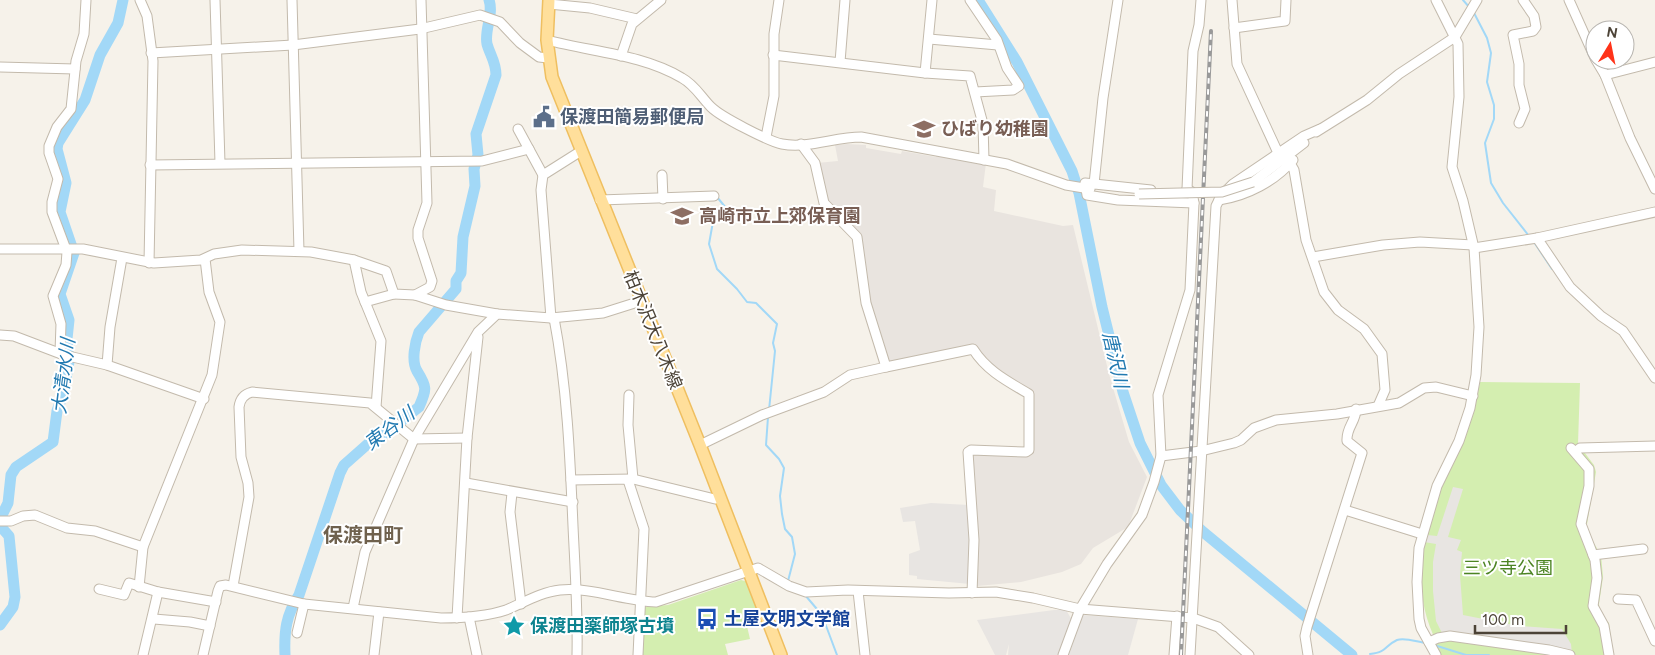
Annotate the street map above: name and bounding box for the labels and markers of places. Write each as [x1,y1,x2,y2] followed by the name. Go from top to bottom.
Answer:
[531,104,557,130] public building icon: 保渡田簡易郵便局
[560,106,704,128] place label: 保渡田簡易郵便局
[911,116,937,142] school or university icon: ひばり幼稚園
[941,118,1049,140] place label: ひばり幼稚園
[669,203,695,229] school or university icon: 高崎市立上郊保育園
[699,205,861,227] place label: 高崎市立上郊保育園
[694,606,720,632] bus stop icon: 土屋文明文学館
[724,608,850,630] place label: 土屋文明文学館
[501,613,527,639] place icon: 保渡田薬師塚古墳
[530,615,674,637] place label: 保渡田薬師塚古墳

